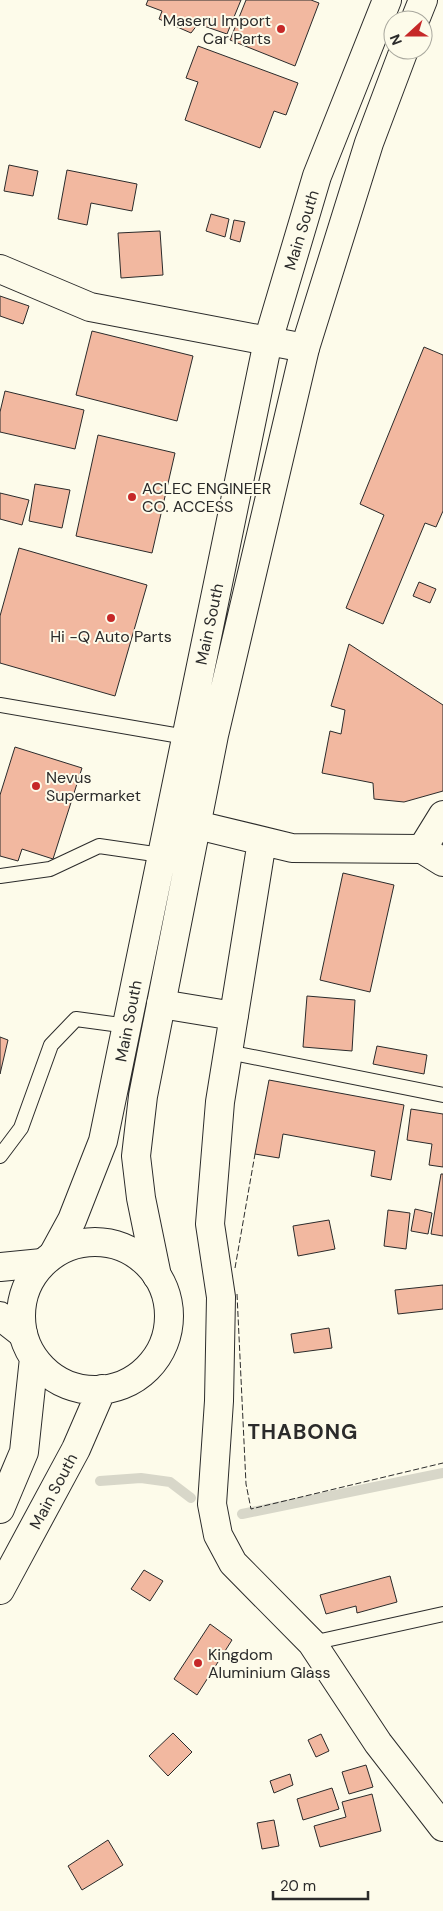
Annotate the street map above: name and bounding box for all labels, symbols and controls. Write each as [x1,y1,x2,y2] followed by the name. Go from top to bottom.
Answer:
[163,10,271,49] place label: Maseru Import Car Parts
[383,10,433,60] north arrow
[275,23,287,35] marker: Maseru Import Car Parts
[386,32,406,48] text: N
[279,187,324,273] street label: Main South
[142,478,271,517] place label: ACLEC ENGINEER CO. ACCESS
[126,491,138,503] marker: ACLEC ENGINEER CO. ACCESS
[191,581,228,667] street label: Main South
[105,612,117,624] marker: Hi -Q Auto Parts
[50,626,172,647] place label: Hi -Q Auto Parts
[46,767,141,806] place label: Nevus Supermarket
[30,780,42,792] marker: Nevus Supermarket
[110,978,147,1064] street label: Main South
[248,1418,358,1446] district label: THABONG
[25,1450,82,1533] street label: Main South
[208,1644,331,1683] place label: Kingdom Aluminium Glass
[192,1657,204,1669] marker: Kingdom Aluminium Glass
[273,1868,368,1900] scale bar
[280,1876,316,1896] text: 20 m

